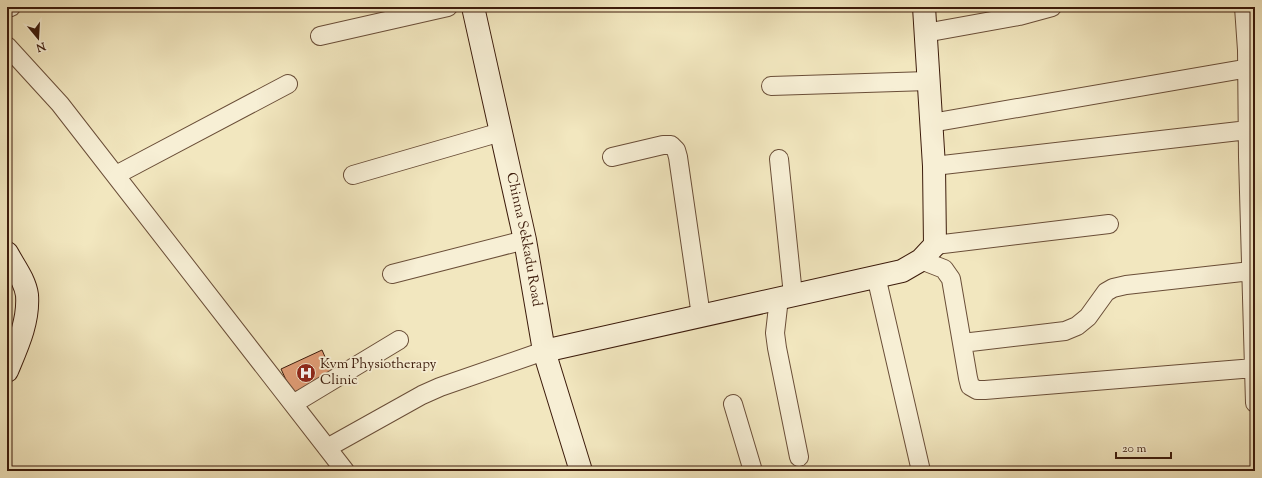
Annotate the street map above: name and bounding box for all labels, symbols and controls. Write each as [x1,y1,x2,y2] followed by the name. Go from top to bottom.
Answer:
[18,18,58,58] north arrow
[34,37,48,56] text: N
[500,171,546,308] street label: Chinna Sekkadu Road
[320,355,437,391] place label: Kvm Physiotherapy Clinic
[295,362,317,384] hospital icon: Kvm Physiotherapy Clinic
[1116,434,1171,460] scale bar
[1122,440,1147,458] text: 20 m

